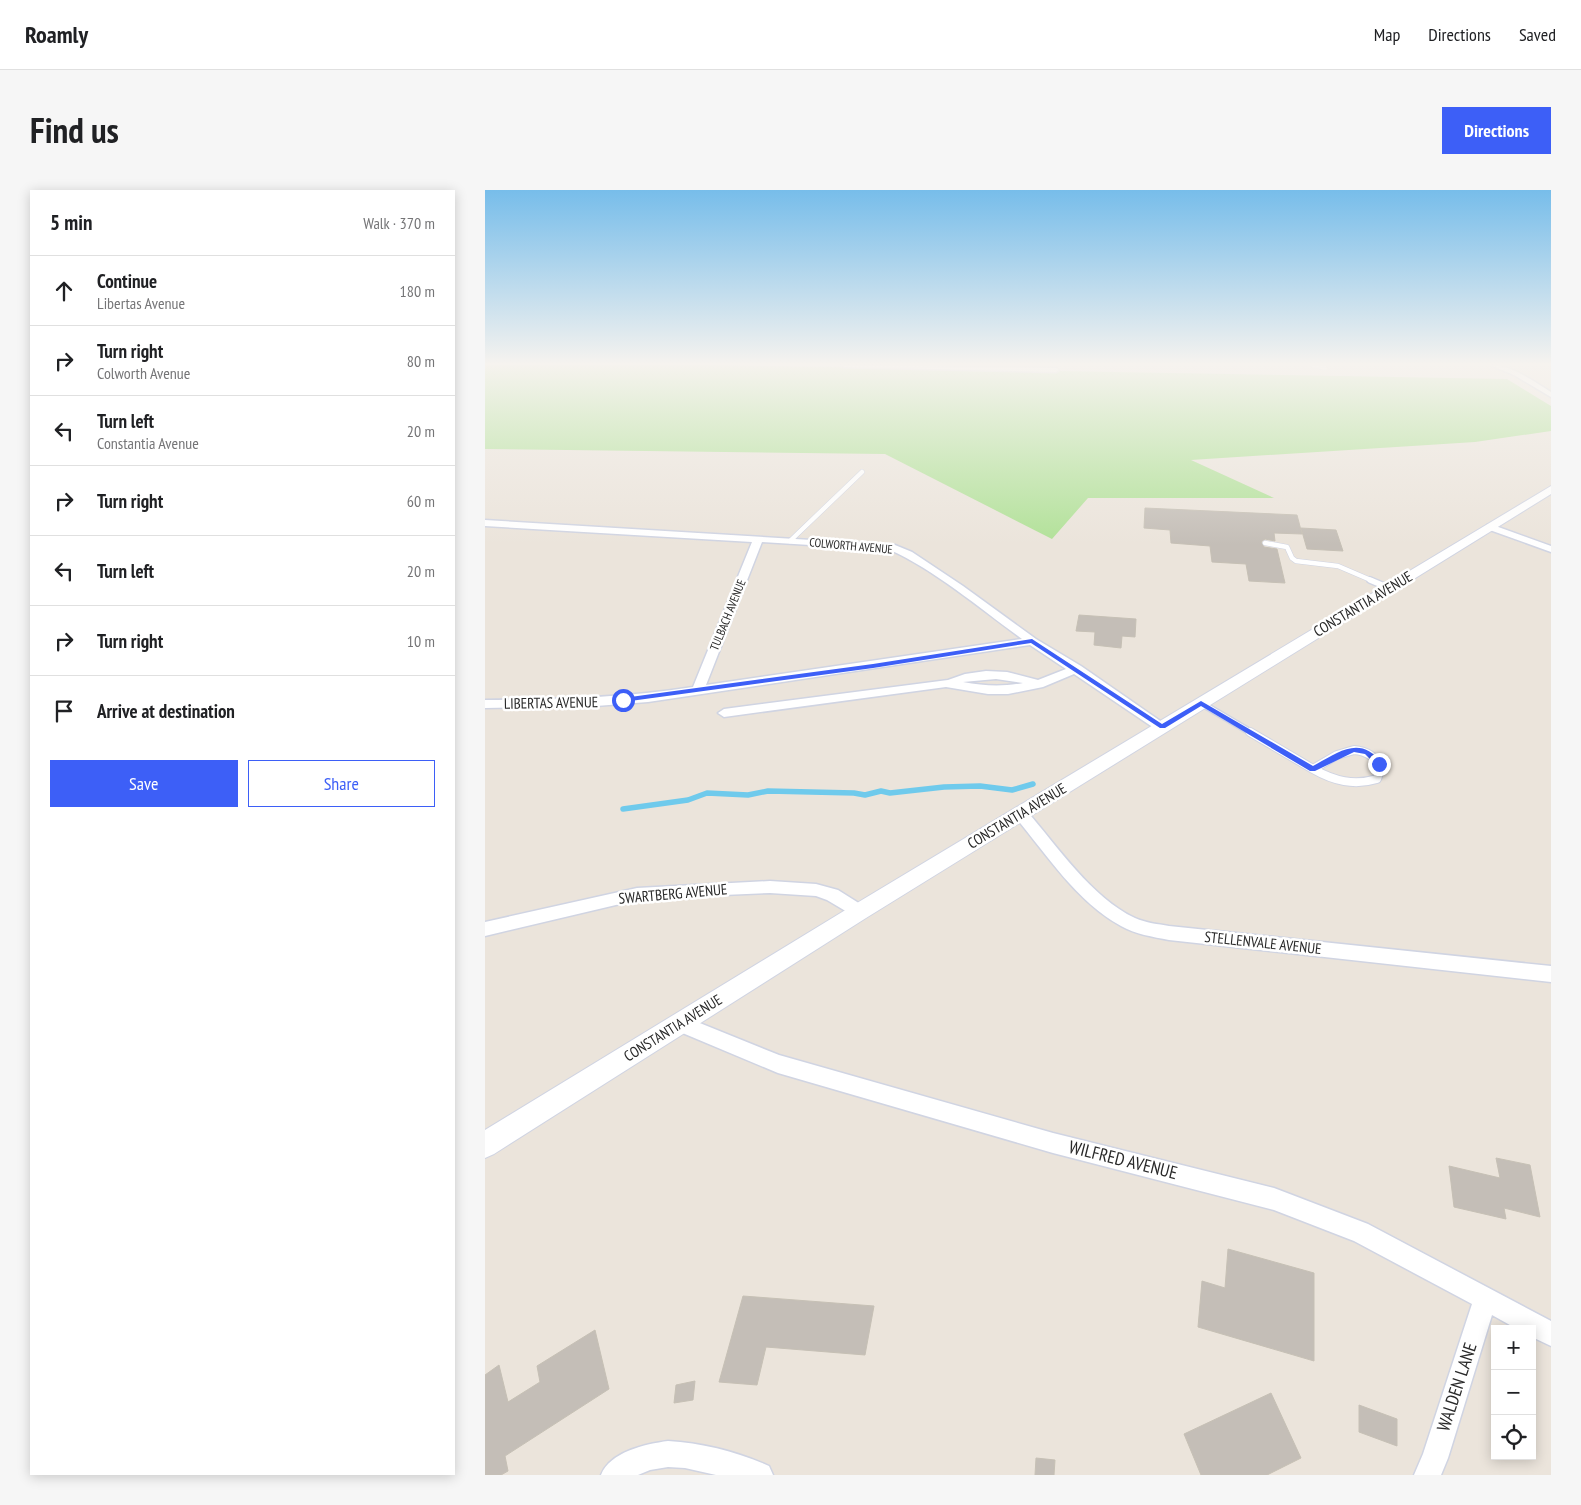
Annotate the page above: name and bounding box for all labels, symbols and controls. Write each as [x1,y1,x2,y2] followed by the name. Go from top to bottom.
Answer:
[25,19,88,50] text: Roamly
[1374,23,1400,46] text: Map
[1428,23,1491,46] text: Directions
[1519,23,1556,46] text: Saved
[30,107,119,153] text: Find us
[1442,107,1551,154] button: Directions
[50,209,92,236] text: 5 min
[363,213,435,233] text: Walk · 370 m
[97,269,157,293] text: Continue
[50,277,78,305] icon: ahead
[400,281,435,301] text: 180 m
[97,293,185,313] text: Libertas Avenue
[97,339,163,363] text: Turn right
[50,347,78,375] icon: right
[407,351,435,371] text: 80 m
[97,363,190,383] text: Colworth Avenue
[97,409,154,433] text: Turn left
[50,417,78,445] icon: left
[407,421,435,441] text: 20 m
[97,433,199,453] text: Constantia Avenue
[50,487,78,515] icon: right
[97,489,163,513] text: Turn right
[407,491,435,511] text: 60 m
[809,534,893,557] street label: COLWORTH AVENUE
[50,557,78,585] icon: left
[97,559,154,583] text: Turn left
[407,561,435,581] text: 20 m
[1310,567,1416,641] street label: CONSTANTIA AVENUE
[706,577,749,653] street label: TULBACH AVENUE
[50,627,78,655] icon: right
[97,629,163,653] text: Turn right
[407,631,435,651] text: 10 m
[612,689,635,712] route start
[504,692,598,713] street label: LIBERTAS AVENUE
[50,697,78,725] icon: arrive
[97,699,235,723] text: Arrive at destination
[1368,753,1391,776] route end
[50,760,238,807] button: Save
[248,760,435,807] button: Share
[964,779,1070,853] street label: CONSTANTIA AVENUE
[618,879,728,908] street label: SWARTBERG AVENUE
[1204,927,1323,958] street label: STELLENVALE AVENUE
[620,990,725,1065] street label: CONSTANTIA AVENUE
[1066,1135,1180,1184] street label: WILFRED AVENUE
[1491,1325,1536,1460] map controls
[1491,1325,1536,1370] button: +
[1431,1340,1482,1434] street label: WALDEN LANE
[1491,1370,1536,1415] button: −
[1491,1415,1536,1460] button: locate

